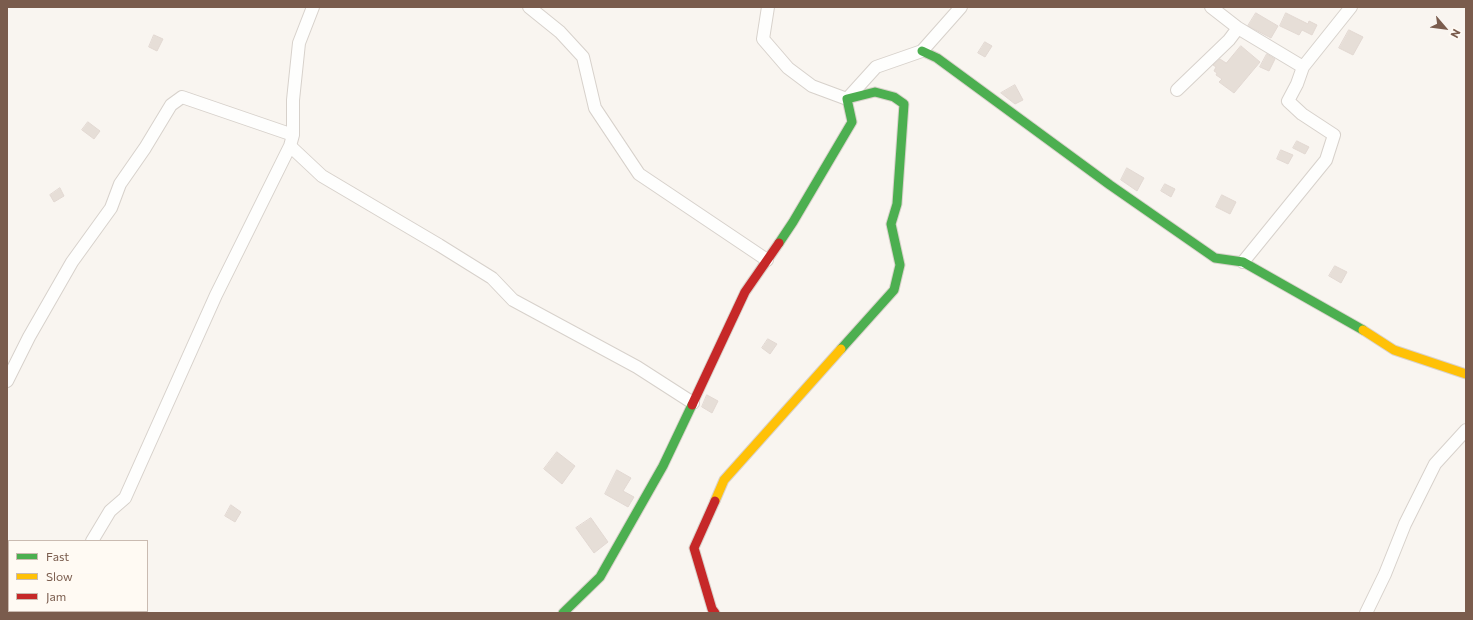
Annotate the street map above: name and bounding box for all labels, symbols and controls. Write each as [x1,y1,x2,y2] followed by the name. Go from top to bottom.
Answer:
[1425,8,1465,48] north arrow
[1448,27,1464,41] text: N
[8,540,148,612] legend
[46,549,69,563] text: Fast
[46,569,73,583] text: Slow
[46,589,66,603] text: Jam

